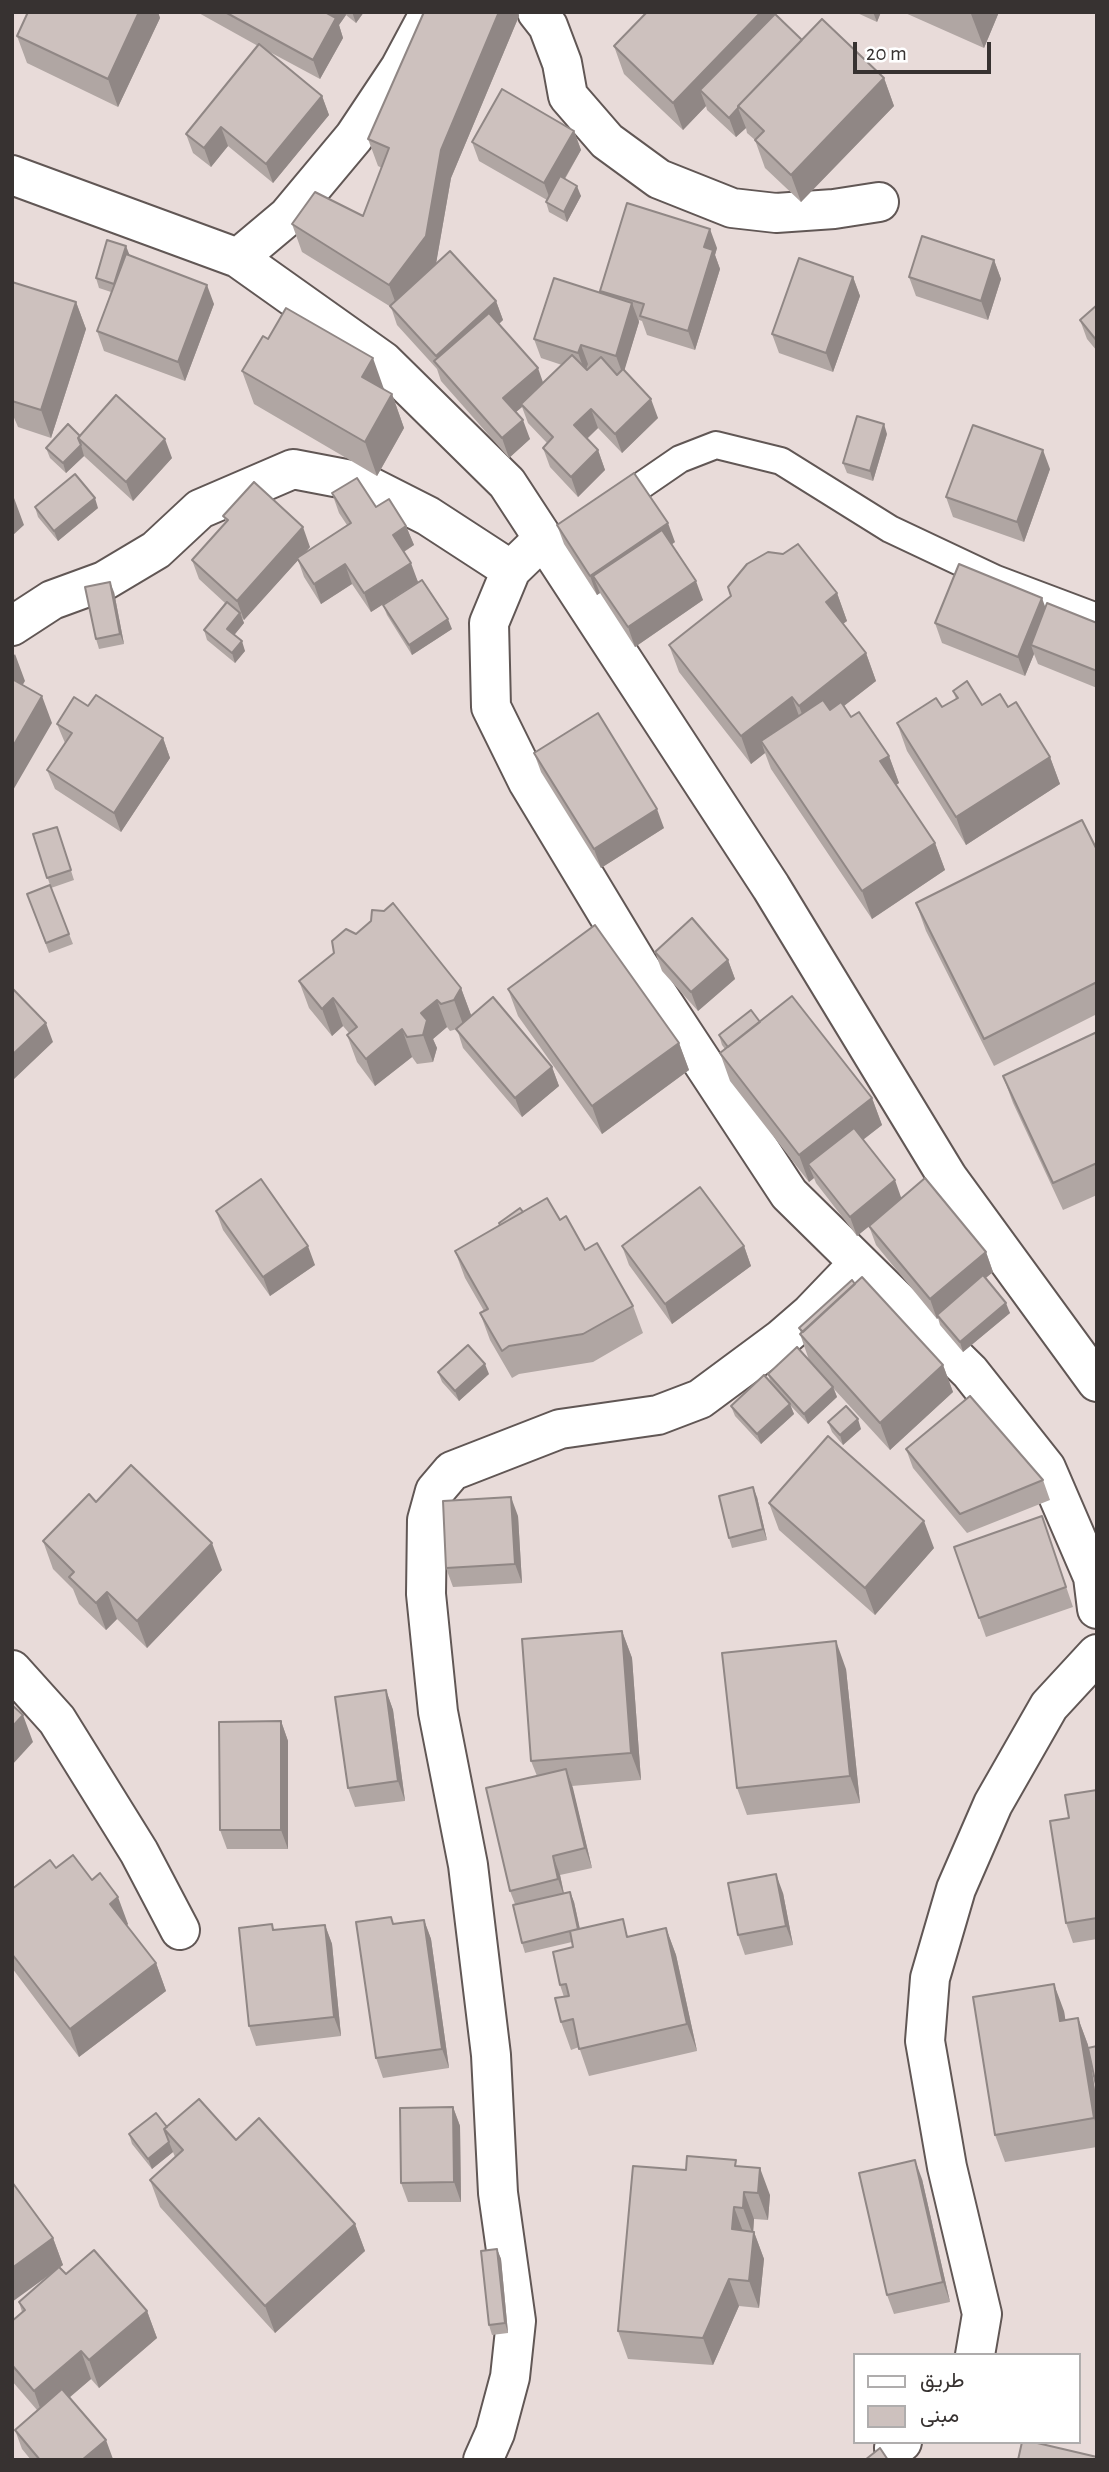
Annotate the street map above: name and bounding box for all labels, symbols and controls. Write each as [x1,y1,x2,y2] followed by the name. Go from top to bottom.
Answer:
[857,28,995,72] scale bar
[866,43,907,64] text: 20 m
[853,2353,1081,2444] legend
[920,2370,965,2391] text: طريق
[920,2405,959,2426] text: مبنى

